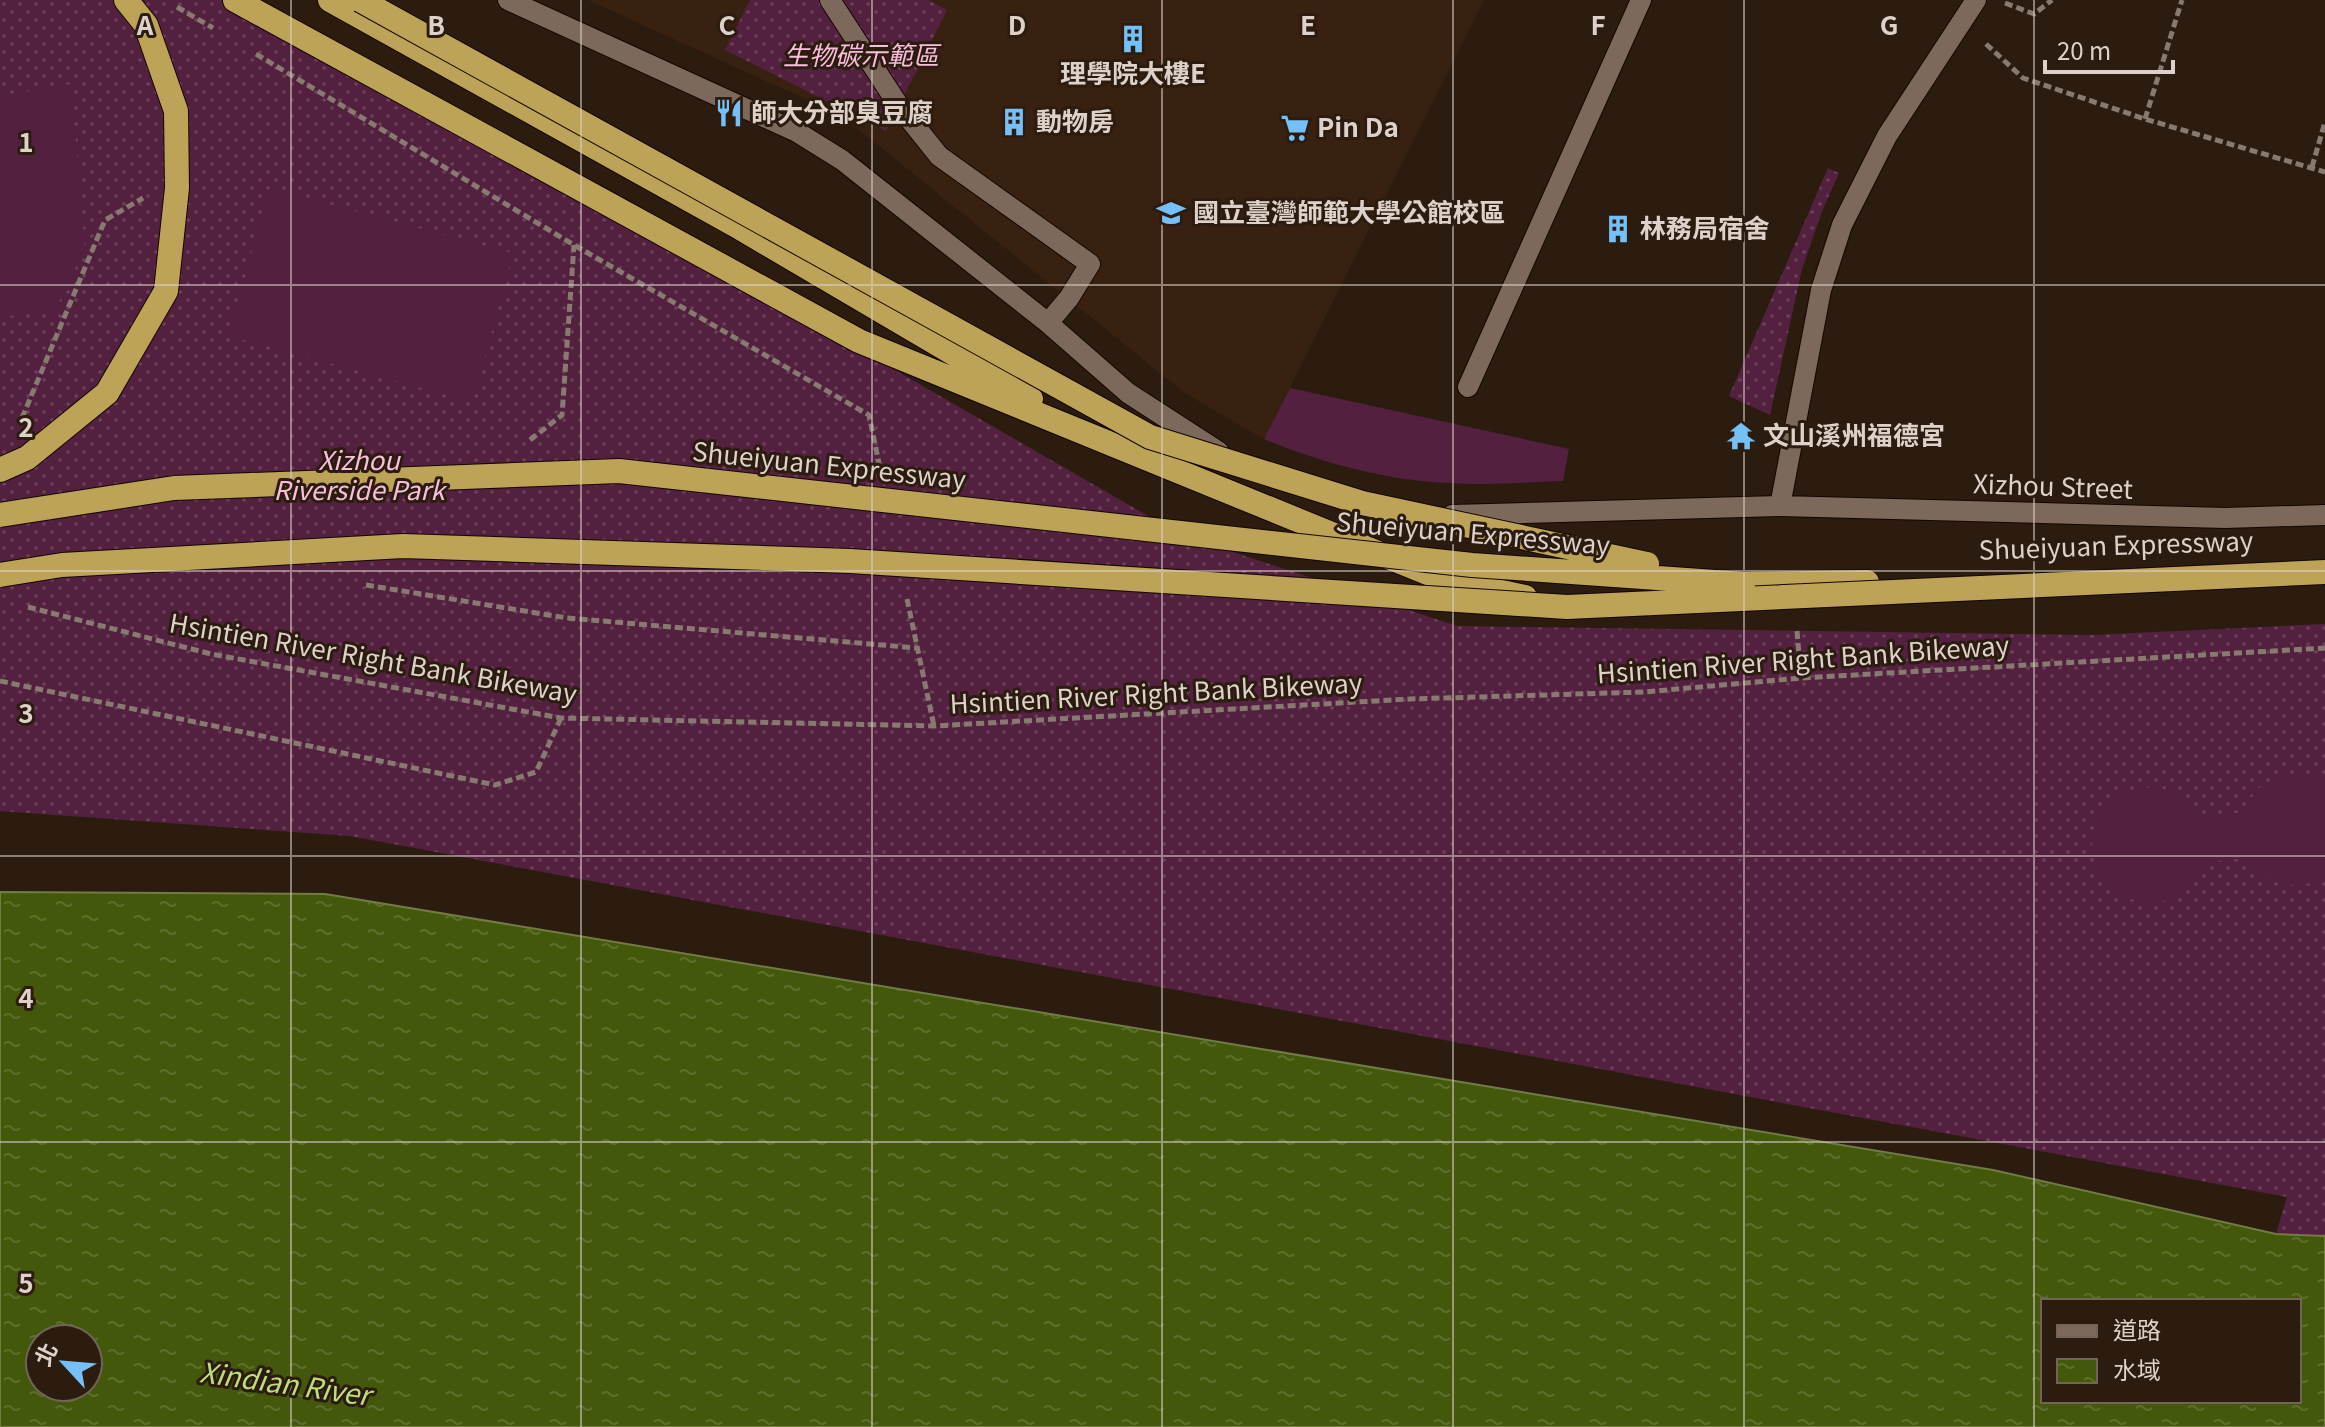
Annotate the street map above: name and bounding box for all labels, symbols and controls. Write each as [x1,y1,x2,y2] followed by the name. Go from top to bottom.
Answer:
[136,5,154,42] text: A
[427,5,445,42] text: B
[718,5,736,42] text: C
[1008,5,1026,42] text: D
[1300,5,1316,42] text: E
[1590,5,1606,42] text: F
[1880,5,1898,42] text: G
[1118,24,1148,54] building icon: 理學院大樓E
[2045,24,2173,74] scale bar
[2057,32,2111,67] text: 20 m
[783,35,942,72] park label: 生物碳示範區
[1060,53,1206,90] place label: 理學院大樓E
[751,92,933,129] place label: 師大分部臭豆腐
[714,98,744,128] restaurant icon: 師大分部臭豆腐
[1036,101,1114,138] place label: 動物房
[999,107,1029,137] building icon: 動物房
[1317,107,1399,144] place label: Pin Da
[1280,113,1310,143] supermarket icon: Pin Da
[18,122,34,159] text: 1
[1193,192,1505,229] place label: 國立臺灣師範大學公館校區
[1156,198,1186,228] school or university icon: 國立臺灣師範大學公館校區
[1640,208,1770,245] place label: 林務局宿舍
[1603,214,1633,244] building icon: 林務局宿舍
[18,407,34,444] text: 2
[1763,415,1945,452] place label: 文山溪州福德宮
[1726,421,1756,451] temple icon: 文山溪州福德宮
[691,431,968,496] street label: Shueiyuan Expressway
[273,440,447,507] park label: Xizhou Riverside Park
[1972,463,2134,506] street label: Xizhou Street
[1335,501,1612,562] street label: Shueiyuan Expressway
[1978,520,2254,567] street label: Shueiyuan Expressway
[167,602,581,711] street label: Hsintien River Right Bank Bikeway
[1595,625,2011,690] street label: Hsintien River Right Bank Bikeway
[949,662,1364,721] street label: Hsintien River Right Bank Bikeway
[18,693,34,730] text: 3
[18,978,34,1015] text: 4
[18,1263,34,1300] text: 5
[2041,1299,2301,1403] legend
[2113,1311,2161,1346] text: 道路
[24,1323,104,1403] north arrow
[25,1336,63,1370] text: 北
[198,1350,377,1414] water label: Xindian River
[2113,1351,2161,1386] text: 水域

